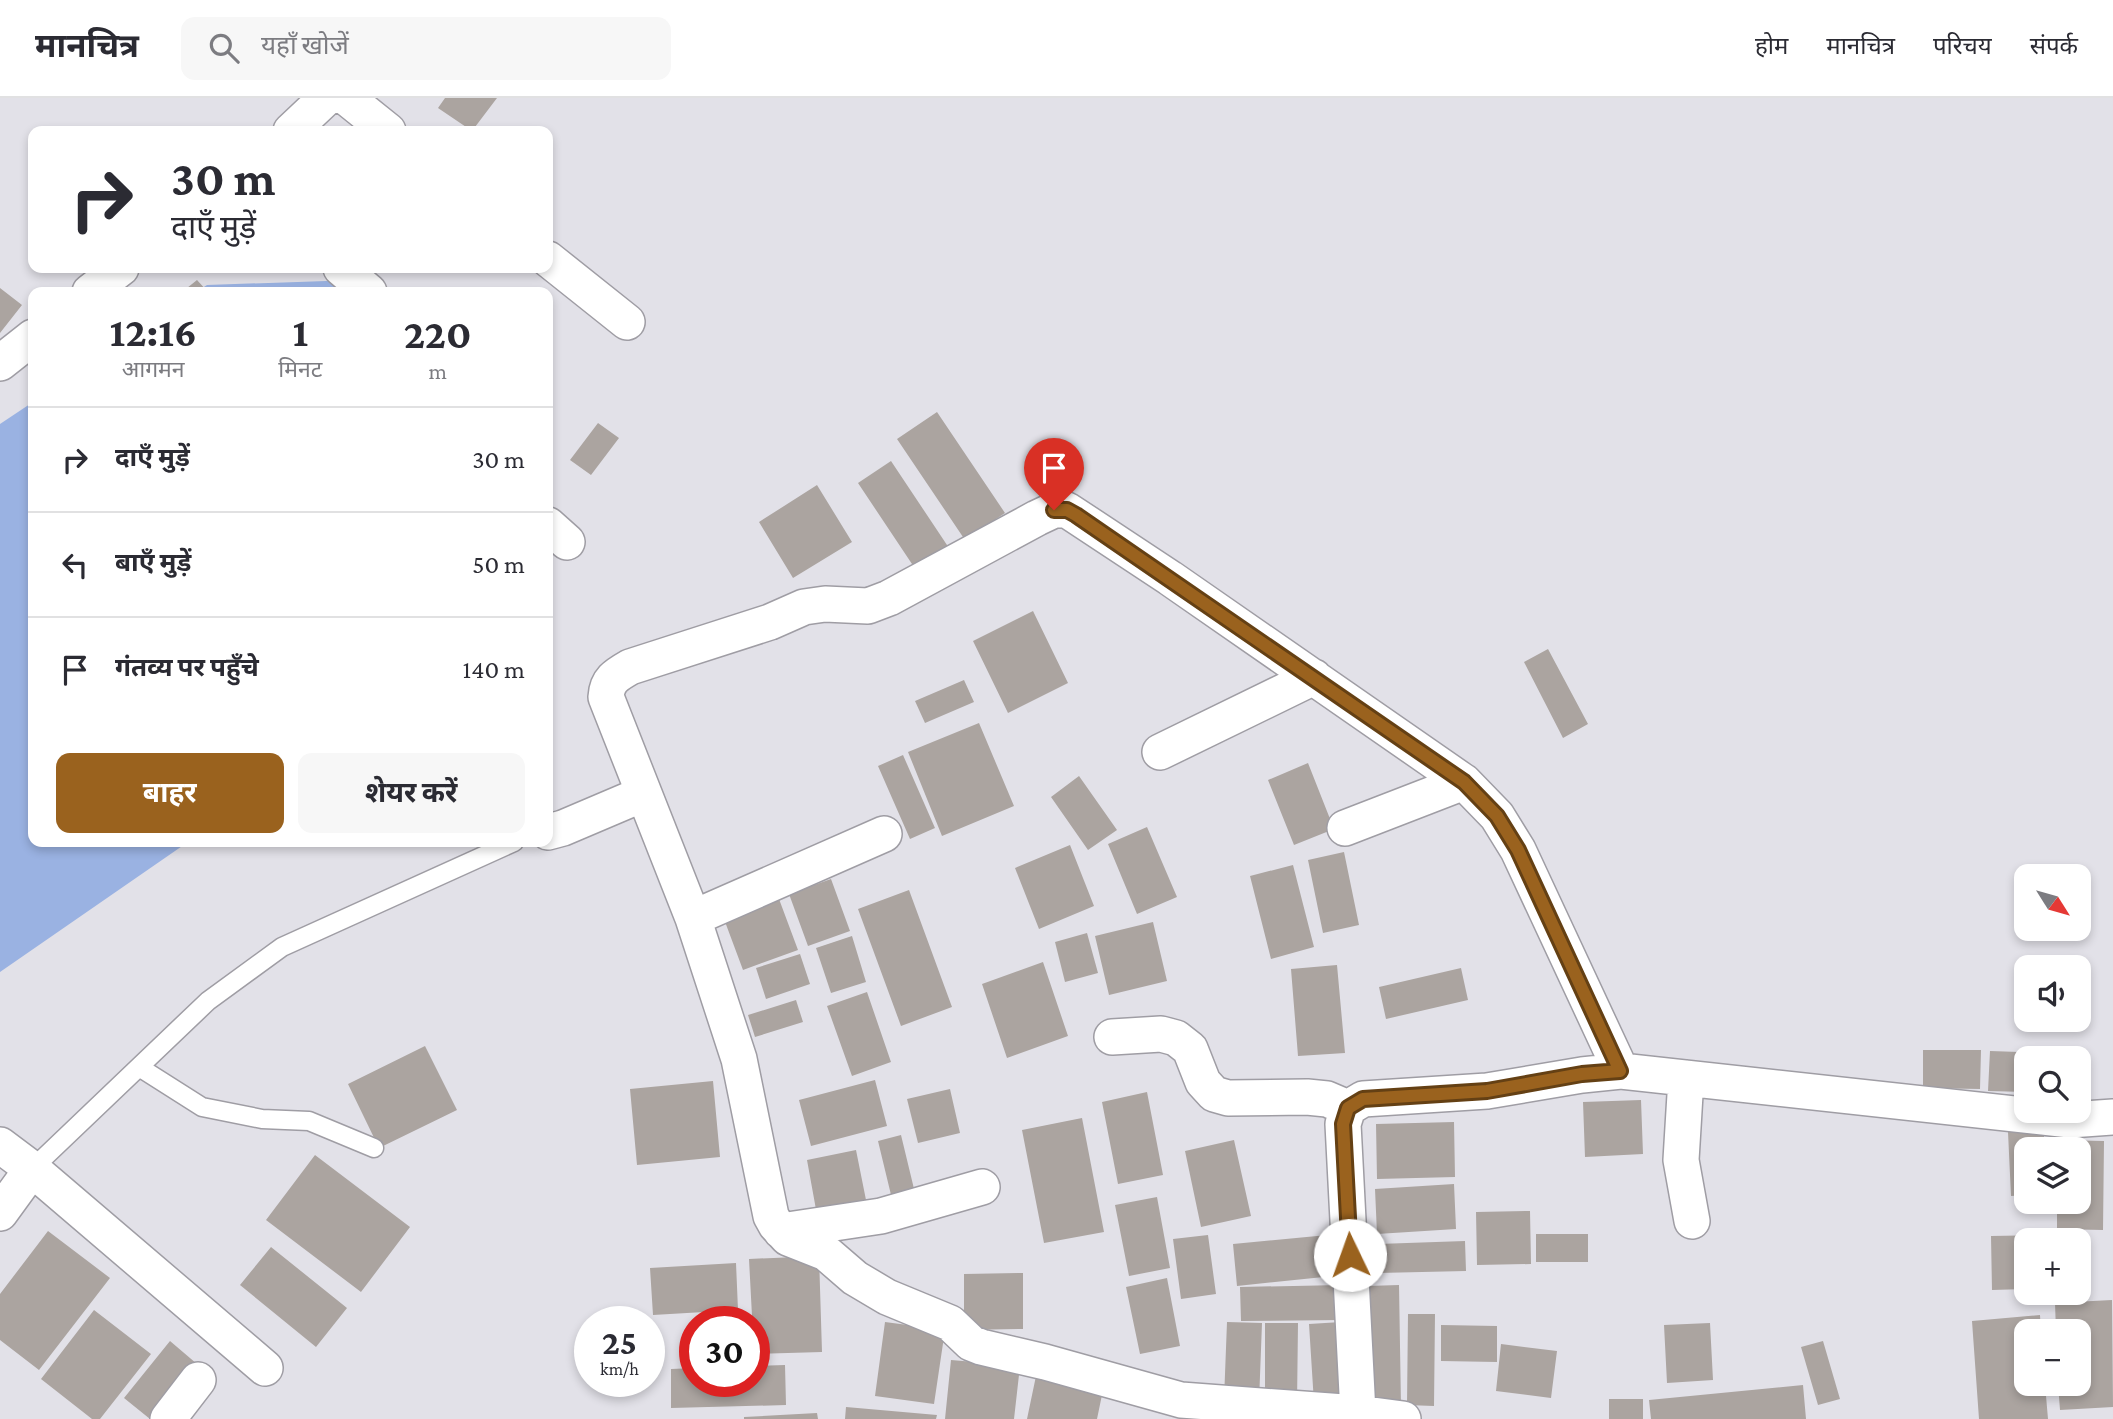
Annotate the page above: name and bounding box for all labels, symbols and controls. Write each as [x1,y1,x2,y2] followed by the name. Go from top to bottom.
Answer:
[181,17,671,80] search box
[35,27,139,64] text: मानचित्र
[205,29,243,67] icon: search
[261,31,349,60] text: यहाँ खोजें
[1755,32,1788,59] text: होम
[1826,32,1895,59] text: मानचित्र
[1933,32,1992,59] text: परिचय
[2030,32,2078,59] text: संपर्क
[171,151,276,206] text: 30 m
[56,154,147,245] icon: right
[171,209,256,245] text: दाएँ मुड़ें
[109,308,197,355] text: 12:16
[292,308,308,355] text: 1
[404,310,472,357] text: 220
[122,356,185,382] text: आगमन
[278,356,322,382] text: मिनट
[428,358,447,384] text: m
[1024,438,1084,510] pin
[56,441,94,479] icon: right
[115,443,190,472] text: दाएँ मुड़ें
[472,445,525,474] text: 30 m
[1035,449,1073,487] icon: arrive
[56,546,94,584] icon: left
[115,548,191,577] text: बाएँ मुड़ें
[472,550,525,579] text: 50 m
[56,651,94,689] icon: arrive
[115,653,259,682] text: गंतव्य पर पहुँचे
[463,655,525,684] text: 140 m
[56,753,284,833] button: बाहर
[298,753,525,833] button: शेयर करें
[2014,864,2091,942] north arrow
[2014,864,2091,1396] map controls
[2014,955,2091,1032] button: sound
[2014,1046,2091,1123] button: search
[2014,1137,2091,1214] button: layers
[1313,1218,1387,1292] position arrow
[2014,1228,2091,1305] button: +
[679,1306,770,1397] speed limit sign: 30
[2014,1319,2091,1396] button: −
[602,1323,637,1362] text: 25
[600,1359,639,1379] text: km/h

